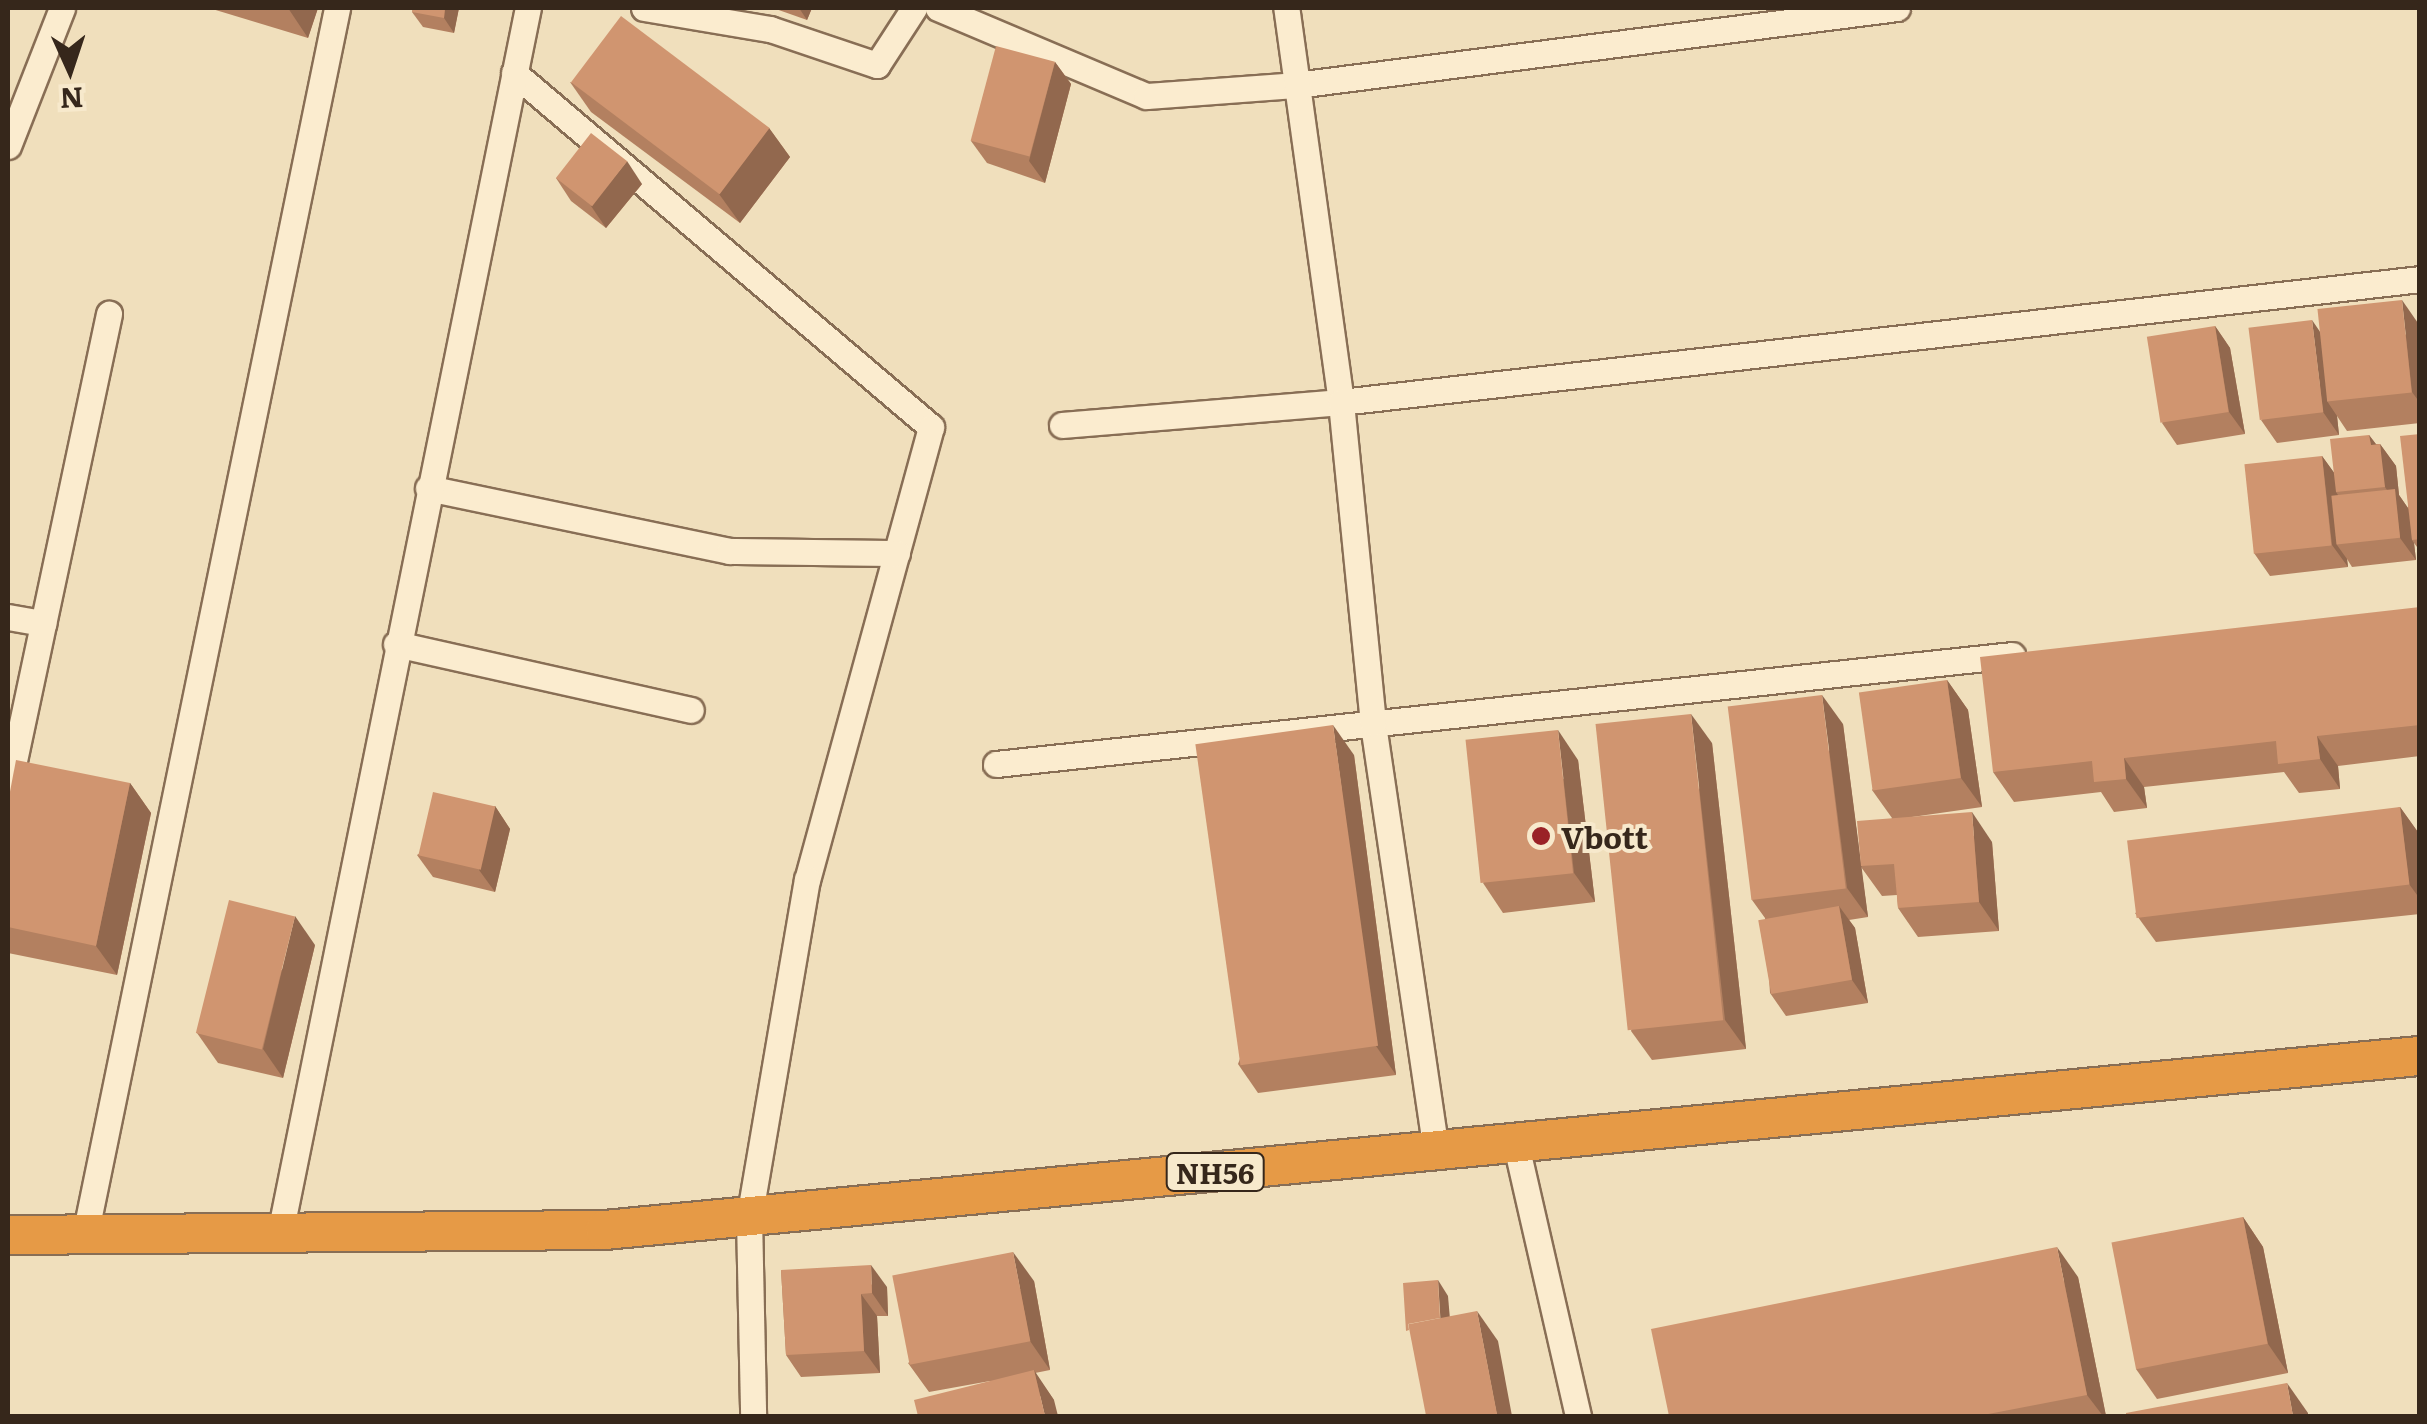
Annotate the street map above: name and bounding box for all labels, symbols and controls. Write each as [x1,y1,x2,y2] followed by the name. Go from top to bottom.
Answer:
[20,20,120,120] north arrow
[59,78,84,122] text: N
[1561,818,1648,854] place label: Vbott
[1530,825,1552,847] marker: Vbott
[1165,1149,1265,1195] road number: NH56

